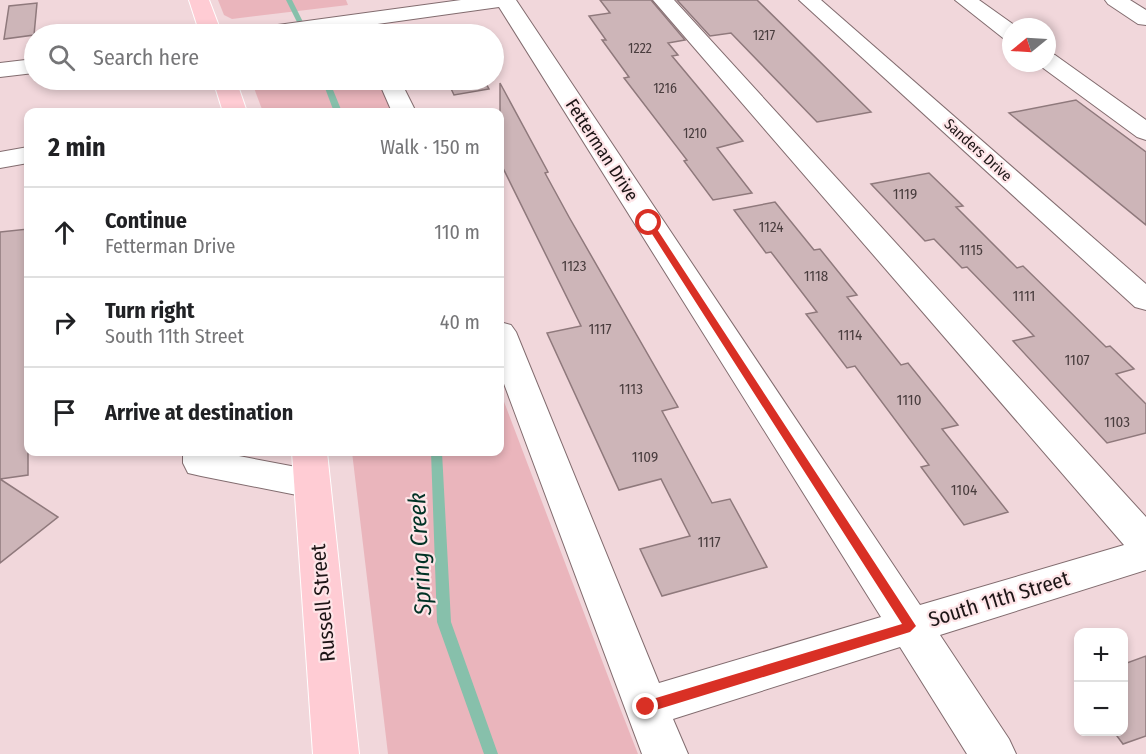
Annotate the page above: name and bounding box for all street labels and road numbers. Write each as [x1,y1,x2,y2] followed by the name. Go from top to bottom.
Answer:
[561,95,643,205] street label: Fetterman Drive
[940,115,1016,185] street label: Sanders Drive
[305,543,341,663] street label: Russell Street
[925,565,1073,633] street label: South 11th Street

